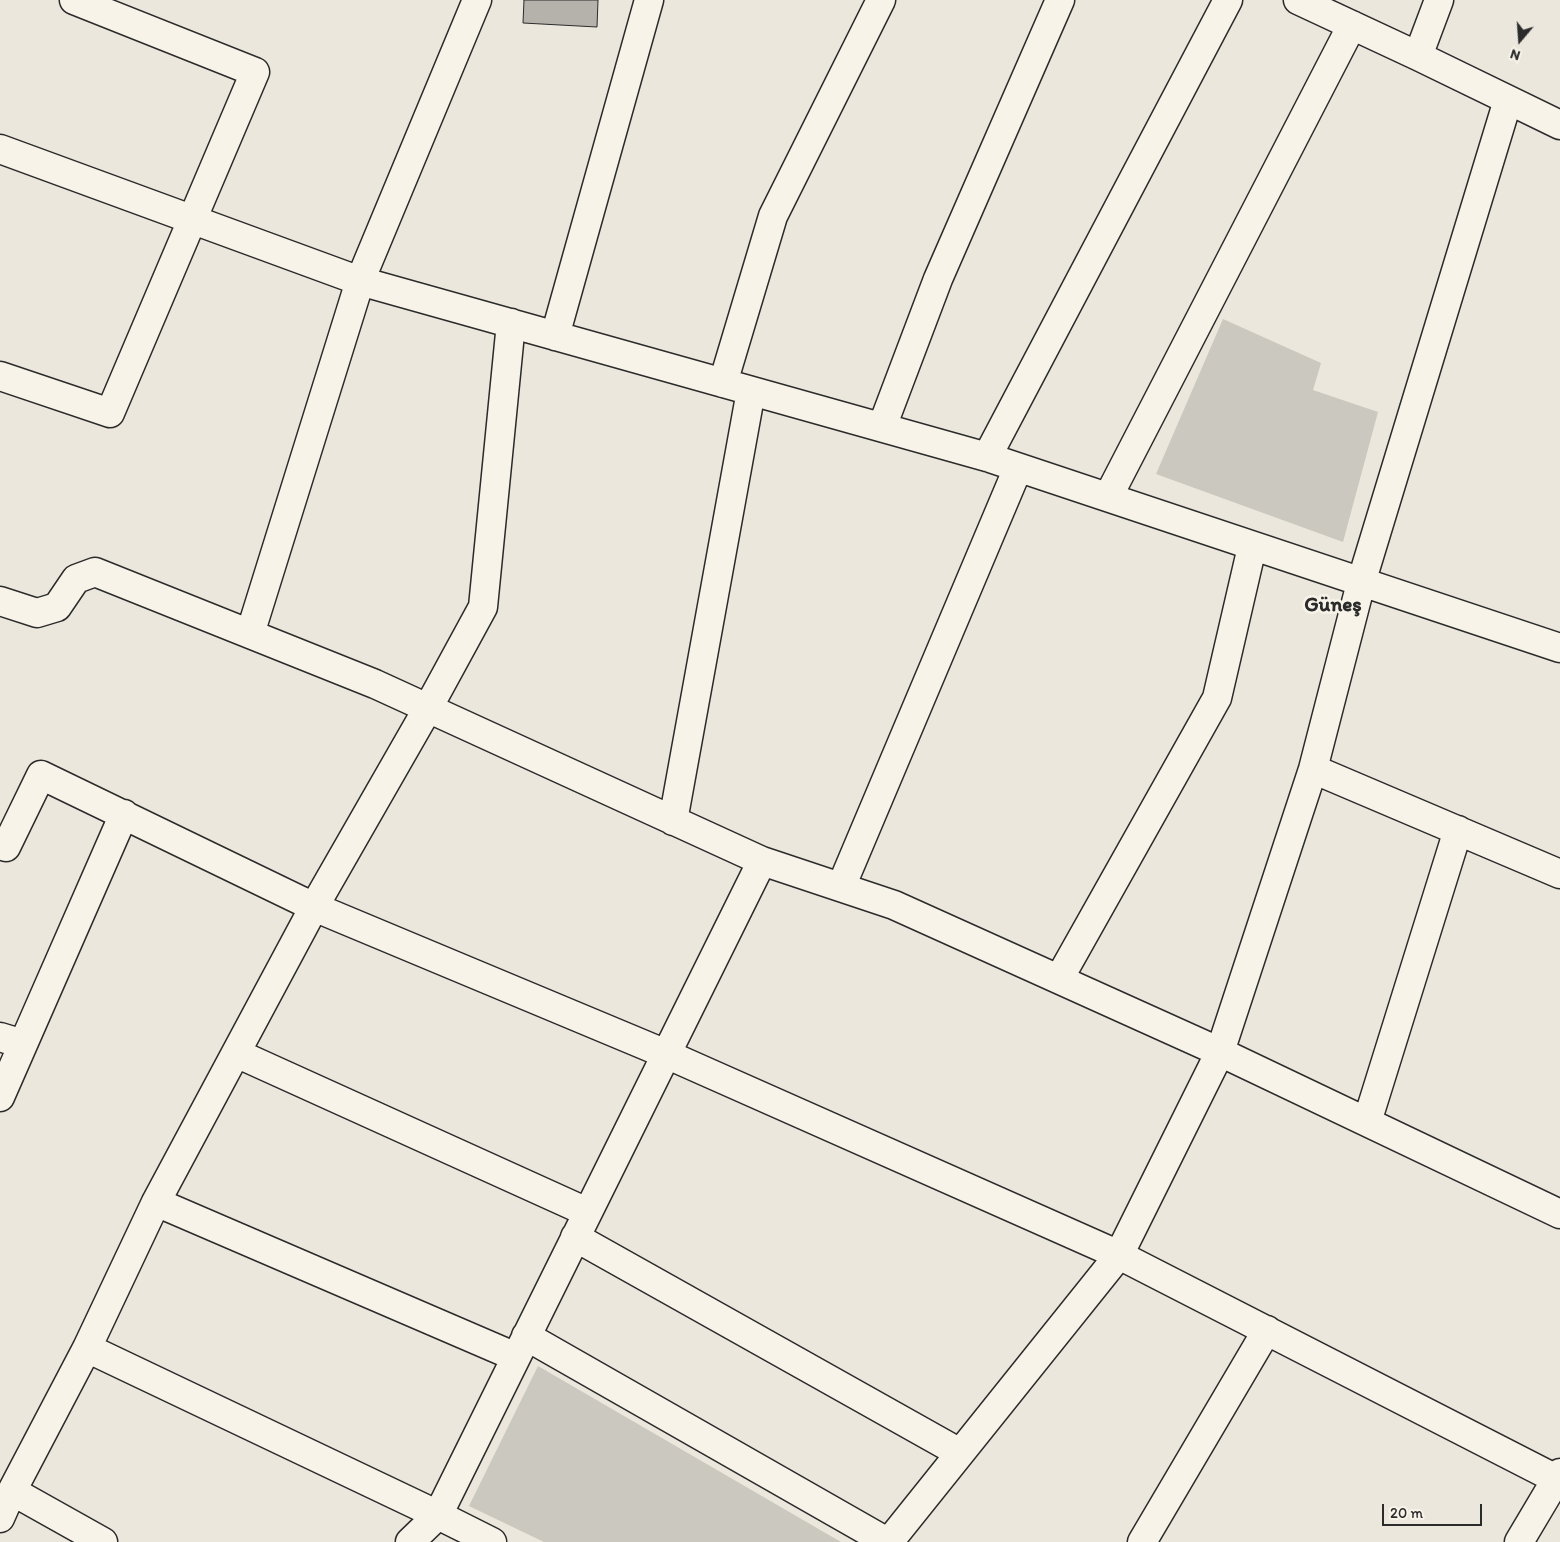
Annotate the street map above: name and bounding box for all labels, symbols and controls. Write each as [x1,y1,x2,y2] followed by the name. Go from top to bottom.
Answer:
[1495,15,1545,65] north arrow
[1508,45,1522,64] text: N
[1304,593,1362,619] district label: Güneş
[1385,1494,1485,1526] scale bar
[1390,1504,1423,1522] text: 20 m

